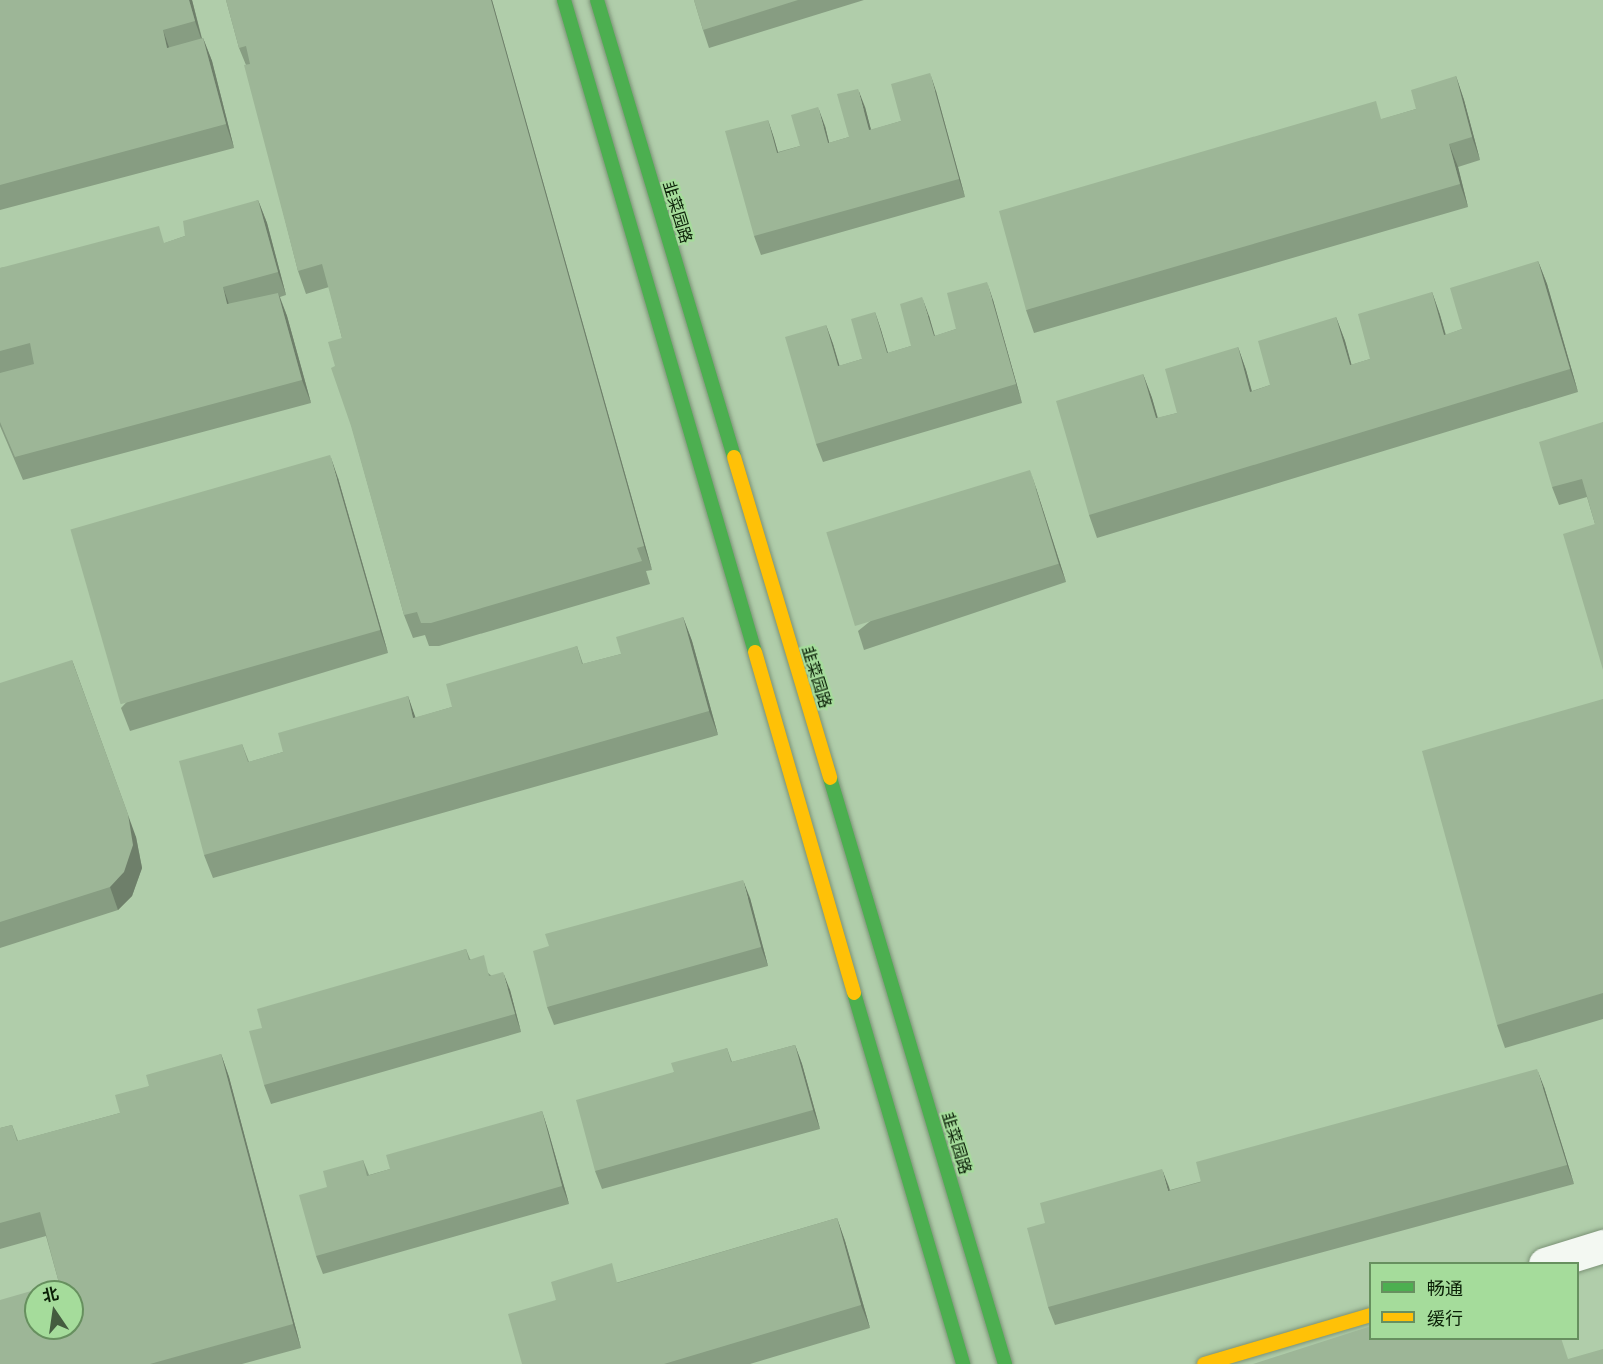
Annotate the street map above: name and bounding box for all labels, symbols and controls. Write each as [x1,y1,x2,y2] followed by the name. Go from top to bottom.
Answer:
[659,179,697,245] street label: 韭菜园路
[798,644,836,710] street label: 韭菜园路
[938,1110,976,1176] street label: 韭菜园路
[1369,1262,1579,1340] legend
[1427,1276,1463,1301] text: 畅通
[24,1280,84,1340] north arrow
[40,1282,61,1307] text: 北
[1427,1306,1463,1331] text: 缓行

